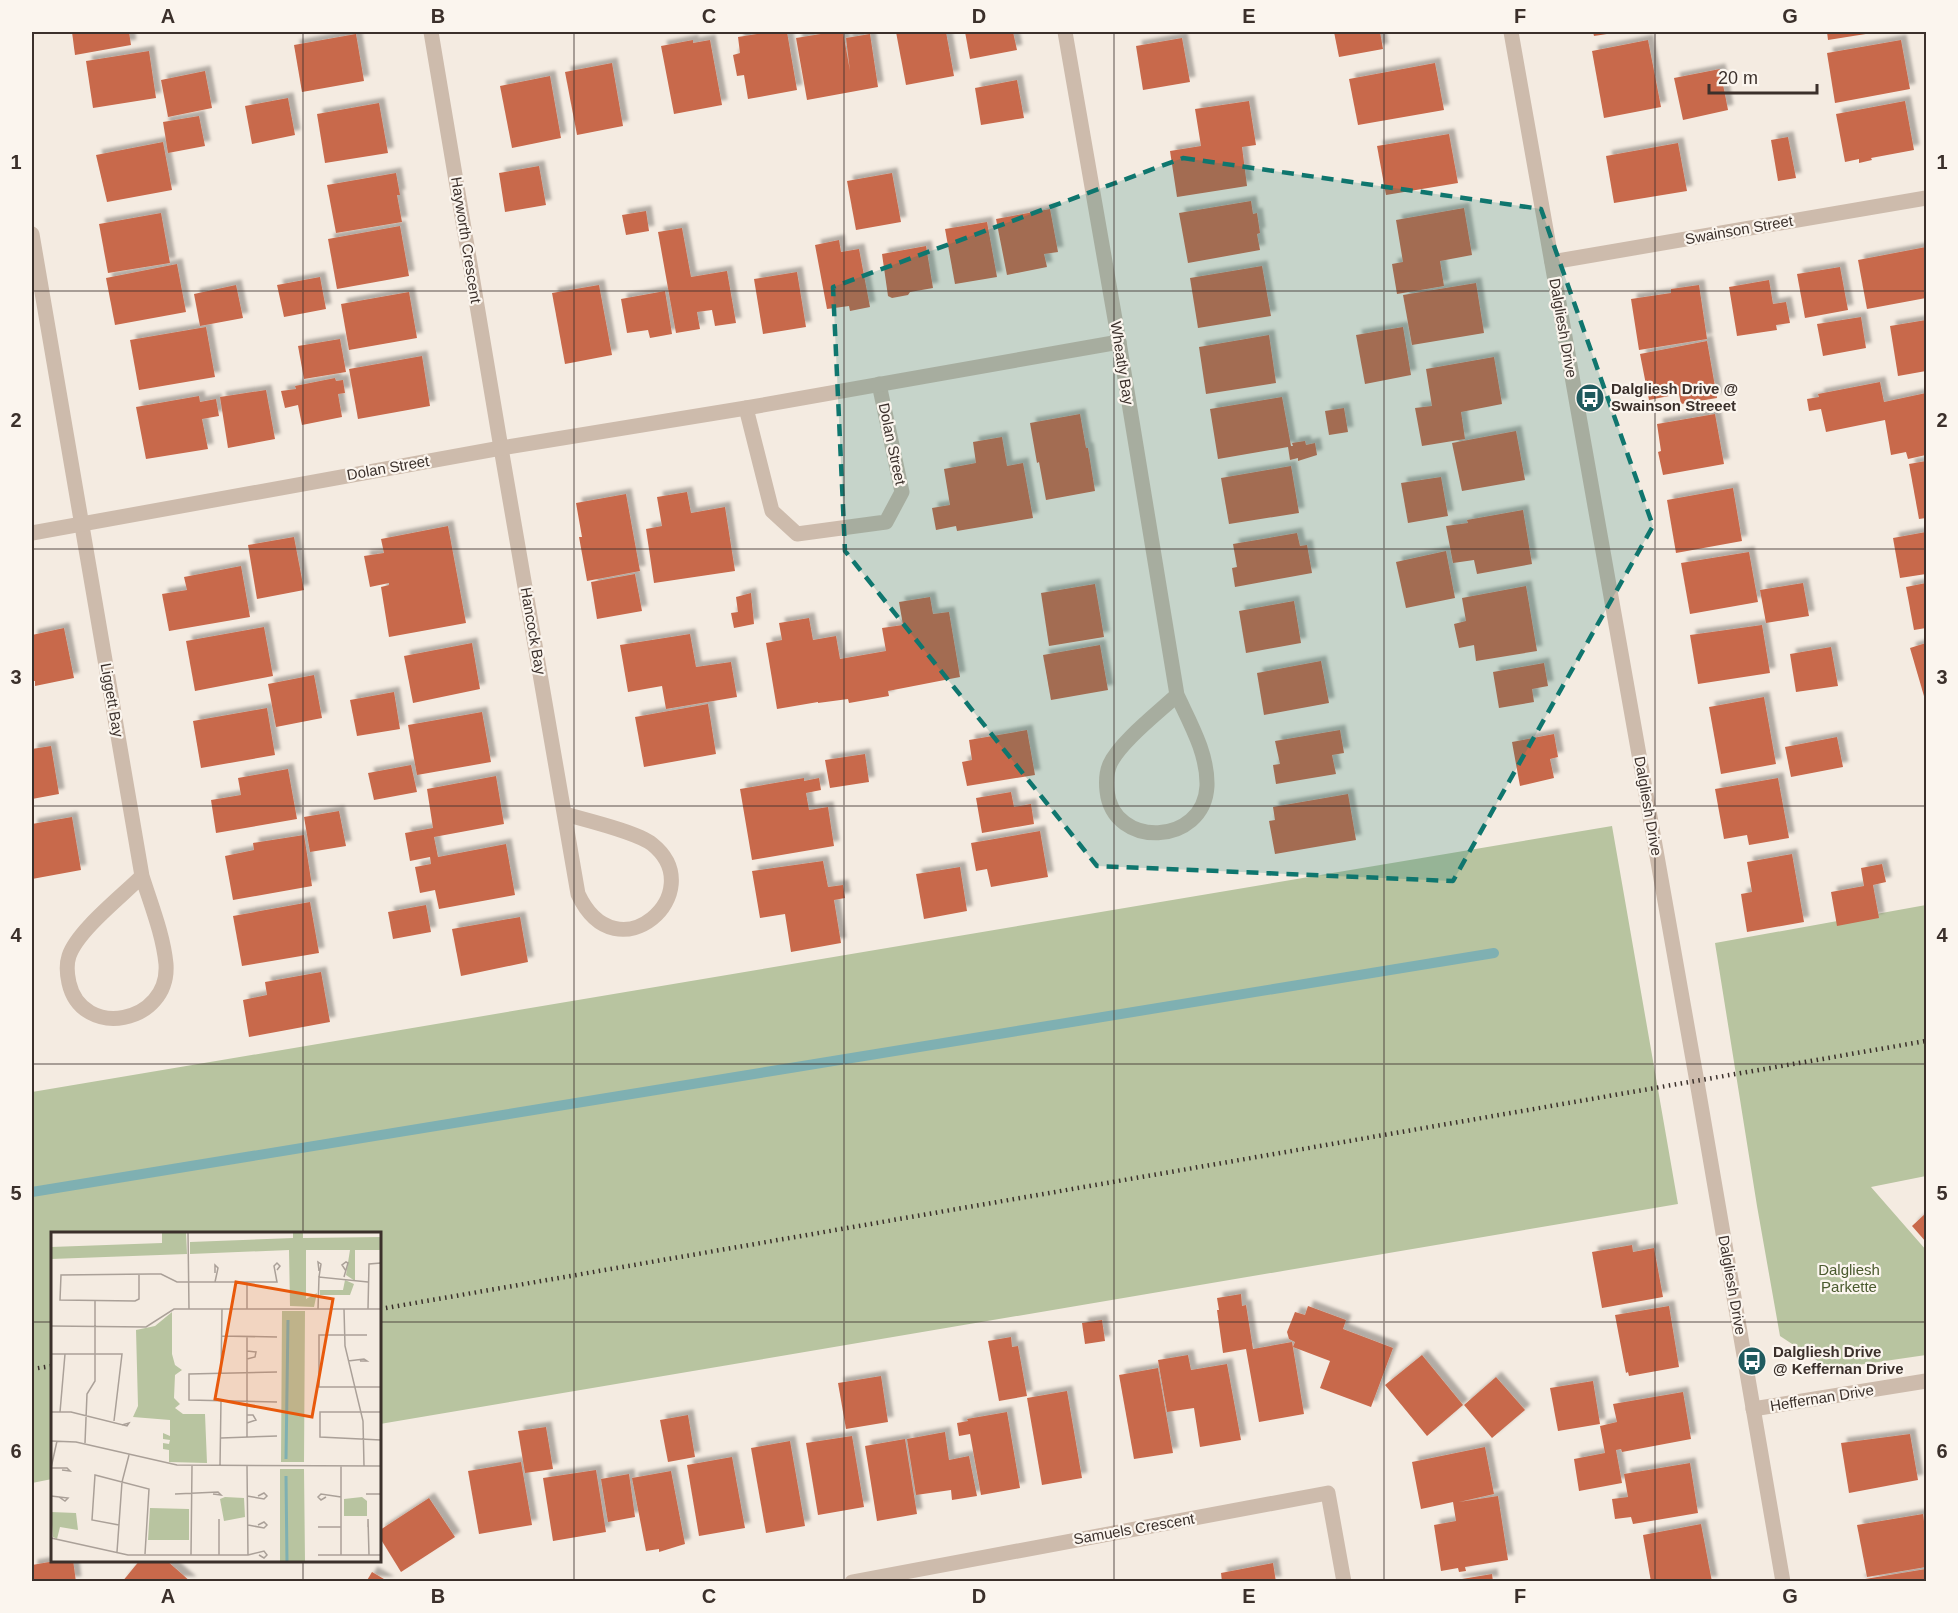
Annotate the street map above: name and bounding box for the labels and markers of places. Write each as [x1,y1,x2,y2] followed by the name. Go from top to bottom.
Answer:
[1611,380,1738,414] place label: Dalgliesh Drive @ Swainson Streeet
[1574,382,1606,414] bus stop icon: Dalgliesh Drive @ Swainson Streeet
[1773,1343,1904,1377] place label: Dalgliesh Drive @ Keffernan Drive
[1736,1345,1768,1377] bus stop icon: Dalgliesh Drive @ Keffernan Drive

